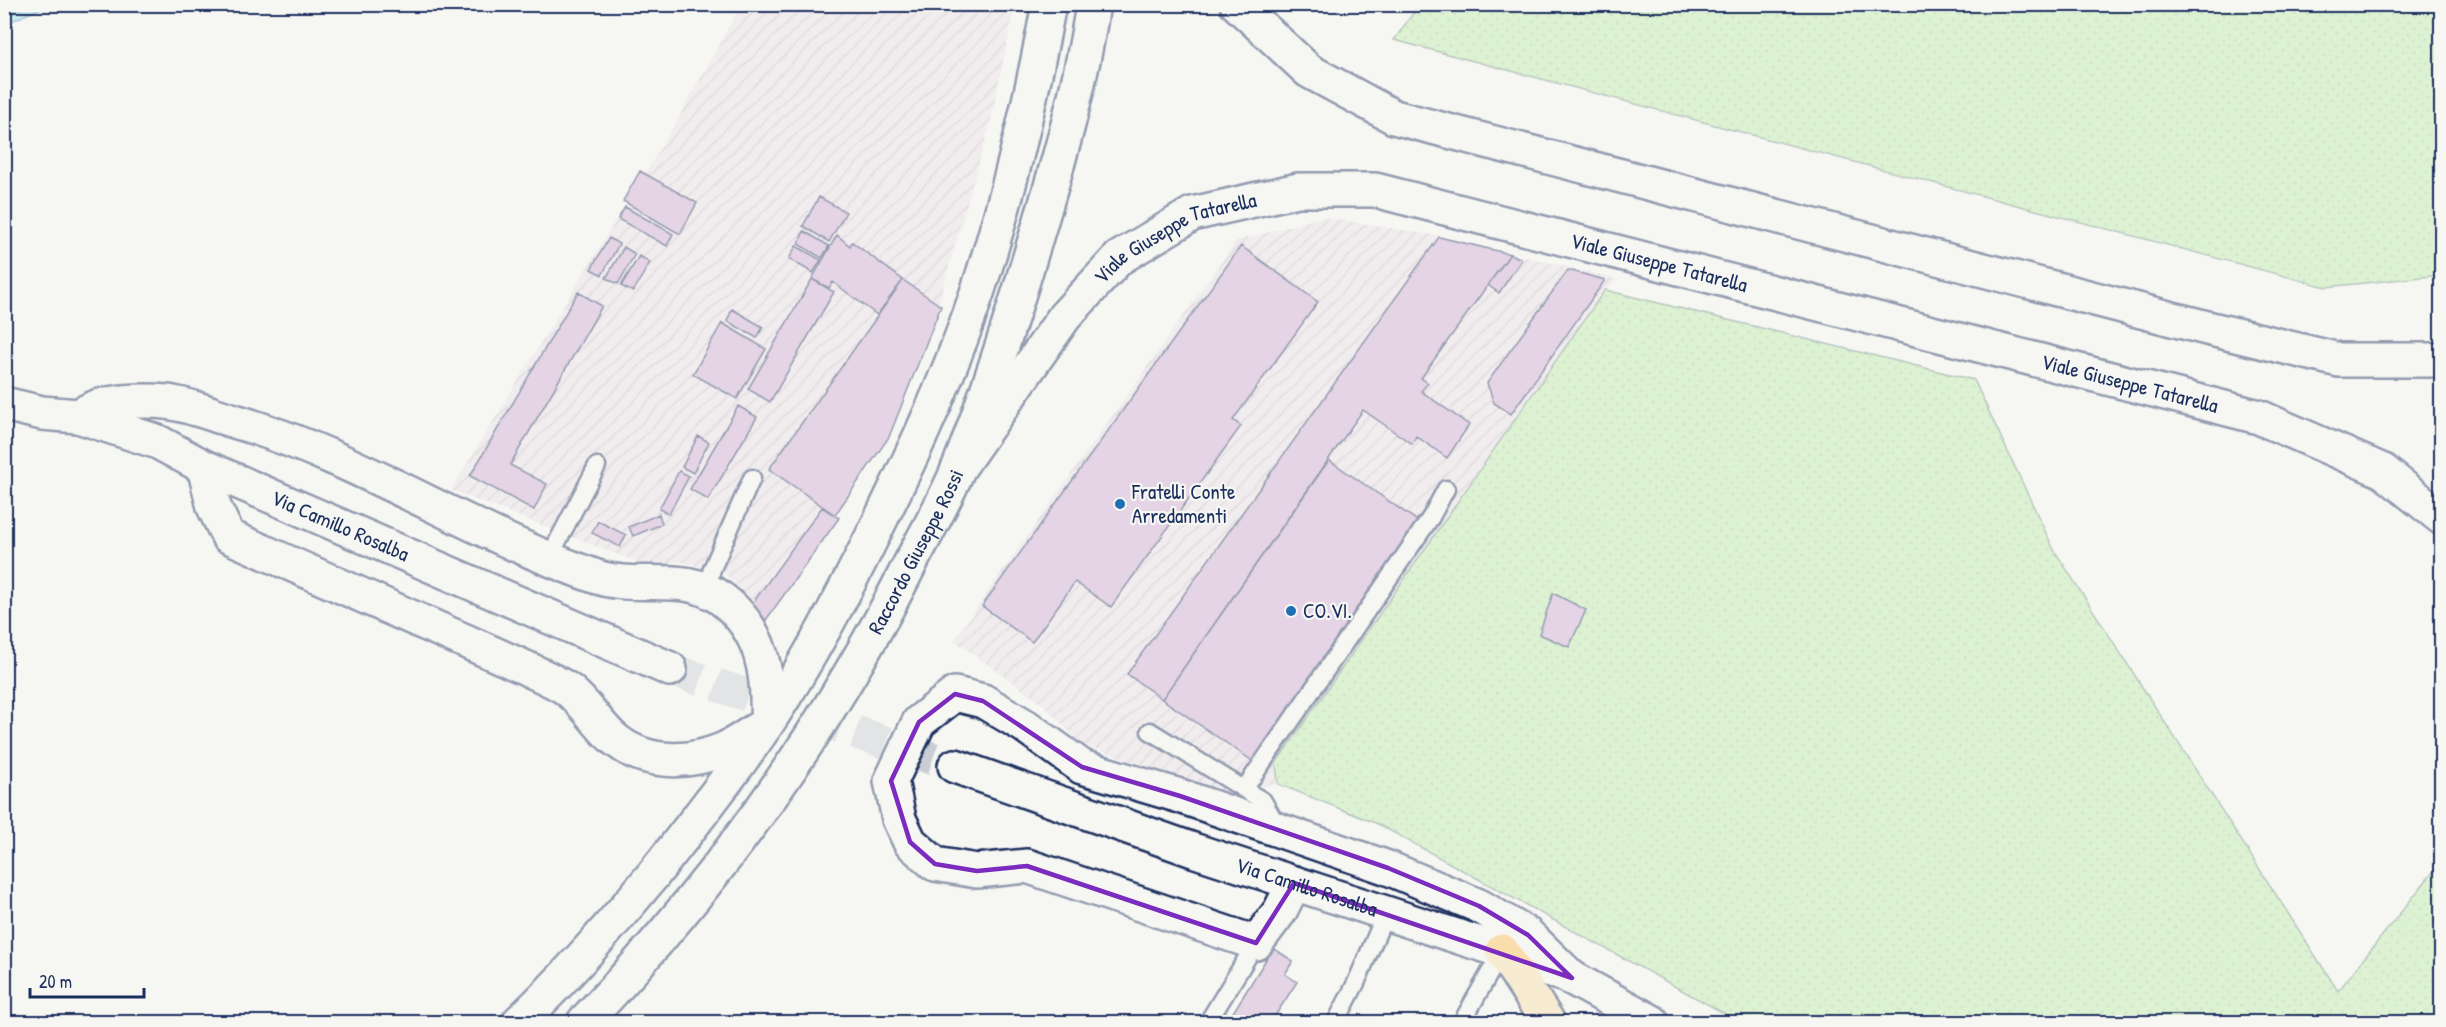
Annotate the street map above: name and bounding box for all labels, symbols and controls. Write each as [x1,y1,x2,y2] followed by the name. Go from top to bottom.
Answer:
[1087,185,1259,290] street label: Viale Giuseppe Tatarella
[1567,226,1751,299] street label: Viale Giuseppe Tatarella
[2038,347,2221,420] street label: Viale Giuseppe Tatarella
[861,465,970,639] street label: Raccordo Giuseppe Rossi
[1131,477,1235,530] place label: Fratelli Conte Arredamenti
[267,483,414,568] street label: Via Camillo Rosalba
[1113,497,1127,511] marker: Fratelli Conte Arredamenti
[1303,596,1352,625] place label: CO.VI.
[1284,604,1298,618] marker: CO.VI.
[1232,850,1381,923] street label: Via Camillo Rosalba
[30,961,144,999] scale bar
[39,969,72,994] text: 20 m

